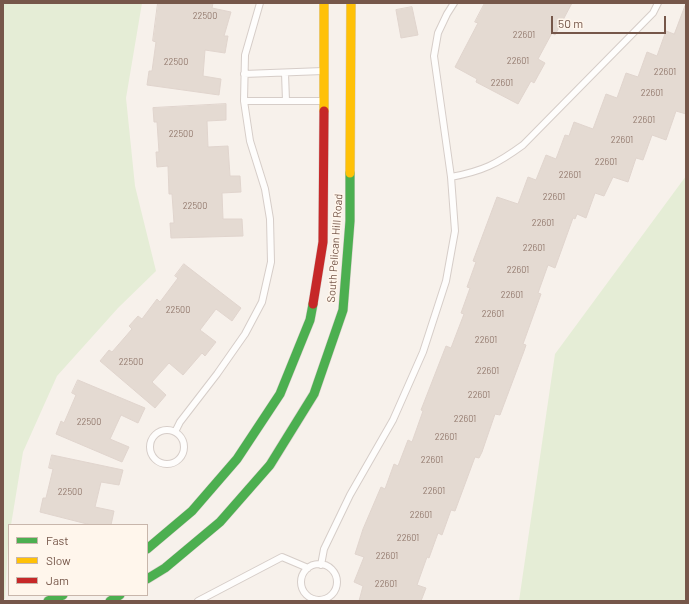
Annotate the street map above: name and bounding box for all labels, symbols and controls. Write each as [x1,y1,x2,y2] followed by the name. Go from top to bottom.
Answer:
[553,8,668,34] scale bar
[193,11,217,21] house number: 22500
[558,16,583,30] text: 50 m
[513,30,535,40] house number: 22601
[507,56,529,66] house number: 22601
[164,57,188,67] house number: 22500
[654,67,676,77] house number: 22601
[491,78,513,88] house number: 22601
[641,88,663,98] house number: 22601
[633,115,655,125] house number: 22601
[169,129,193,139] house number: 22500
[611,135,633,145] house number: 22601
[595,157,617,167] house number: 22601
[559,170,581,180] house number: 22601
[543,192,565,202] house number: 22601
[325,193,345,303] street label: South Pelican Hill Road
[183,201,207,211] house number: 22500
[532,218,554,228] house number: 22601
[523,243,545,253] house number: 22601
[507,265,529,275] house number: 22601
[501,290,523,300] house number: 22601
[166,305,190,315] house number: 22500
[482,309,504,319] house number: 22601
[475,335,497,345] house number: 22601
[119,357,143,367] house number: 22500
[477,366,499,376] house number: 22601
[468,390,490,400] house number: 22601
[454,414,476,424] house number: 22601
[77,417,101,427] house number: 22500
[435,432,457,442] house number: 22601
[421,455,443,465] house number: 22601
[423,486,445,496] house number: 22601
[58,487,82,497] house number: 22500
[410,510,432,520] house number: 22601
[8,524,148,596] legend
[46,533,69,547] text: Fast
[397,533,419,543] house number: 22601
[376,551,398,561] house number: 22601
[46,553,71,567] text: Slow
[46,573,69,587] text: Jam
[375,579,397,589] house number: 22601

